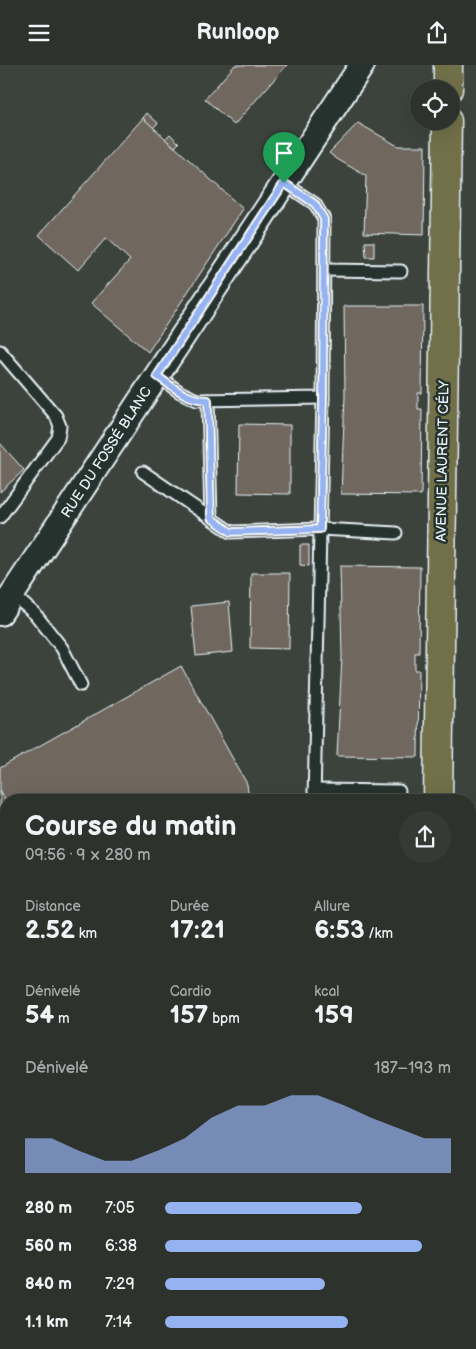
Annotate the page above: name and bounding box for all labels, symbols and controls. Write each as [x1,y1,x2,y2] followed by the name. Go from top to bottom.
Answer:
[25,19,53,47] icon: menu
[197,19,279,46] text: Runloop
[423,19,451,47] icon: share
[410,80,460,130] map controls
[410,80,460,130] button: locate
[263,132,305,183] pin
[270,139,298,167] icon: arrive
[432,379,452,542] street label: AVENUE LAURENT CÉLY
[57,383,155,521] street label: RUE DU FOSSÉ BLANC
[25,810,237,843] text: Course du matin
[399,811,451,863] button: share
[25,846,151,865] text: 09:56 · 9 × 280 m
[25,898,81,915] text: Distance
[170,898,209,915] text: Durée
[314,898,350,915] text: Allure
[25,915,75,946] text: 2.52
[170,915,225,946] text: 17:21
[314,915,365,946] text: 6:53
[75,925,97,942] text: km
[365,925,393,942] text: /km
[25,983,80,1000] text: Dénivelé
[170,983,212,1000] text: Cardio
[314,983,339,1000] text: kcal
[25,1000,54,1031] text: 54
[170,1000,208,1031] text: 157
[314,1000,354,1031] text: 159
[54,1010,70,1027] text: m
[208,1010,240,1027] text: bpm
[25,1059,88,1078] text: Dénivelé
[374,1059,451,1078] text: 187–193 m
[25,1199,72,1218] text: 280 m
[105,1199,135,1218] text: 7:05
[25,1237,72,1256] text: 560 m
[105,1237,137,1256] text: 6:38
[25,1275,72,1294] text: 840 m
[105,1275,135,1294] text: 7:29
[25,1313,68,1332] text: 1.1 km
[105,1313,132,1332] text: 7:14

